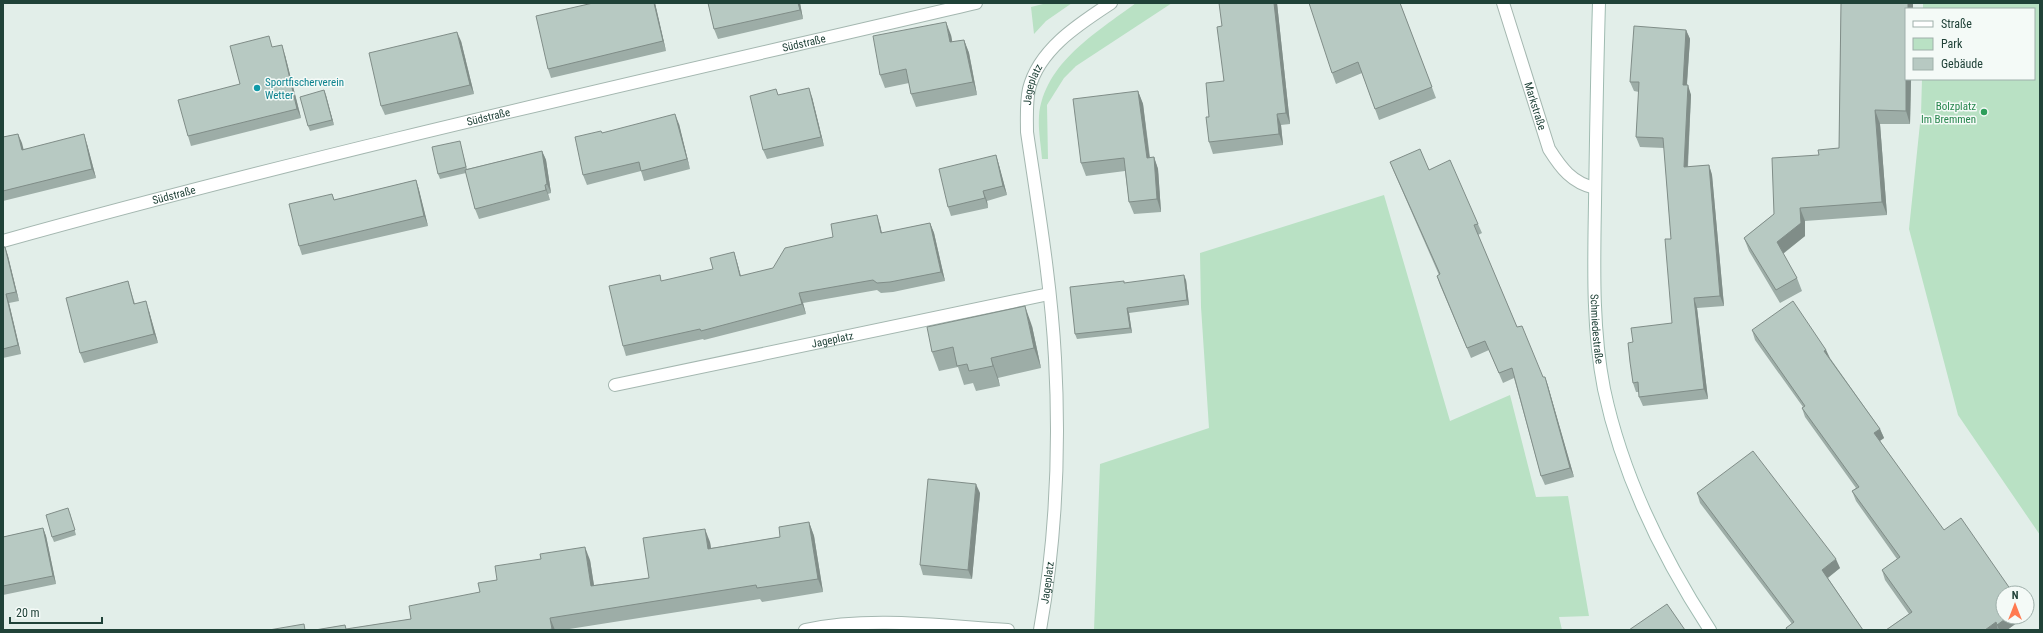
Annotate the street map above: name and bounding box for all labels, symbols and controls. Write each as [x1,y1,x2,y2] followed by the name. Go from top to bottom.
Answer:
[1905,8,2035,80] legend
[1941,17,1972,31] text: Straße
[781,32,827,54] street label: Südstraße
[1941,37,1963,51] text: Park
[1941,57,1983,71] text: Gebäude
[1021,61,1045,106] street label: Jageplatz
[265,76,344,102] place label: Sportfischerverein Wetter
[1522,80,1549,132] street label: Markstraße
[252,83,262,93] marker: Sportfischerverein Wetter
[1921,100,1976,126] place label: Bolzplatz Im Bremmen
[465,105,511,128] street label: Südstraße
[1979,107,1989,117] marker: Bolzplatz Im Bremmen
[151,183,197,207] street label: Südstraße
[1588,294,1606,365] street label: Schmiedestraße
[810,329,855,350] street label: Jageplatz
[1038,561,1056,605] street label: Jageplatz
[1995,585,2035,625] north arrow
[2012,589,2019,602] text: N
[10,599,102,625] scale bar
[16,606,40,620] text: 20 m

